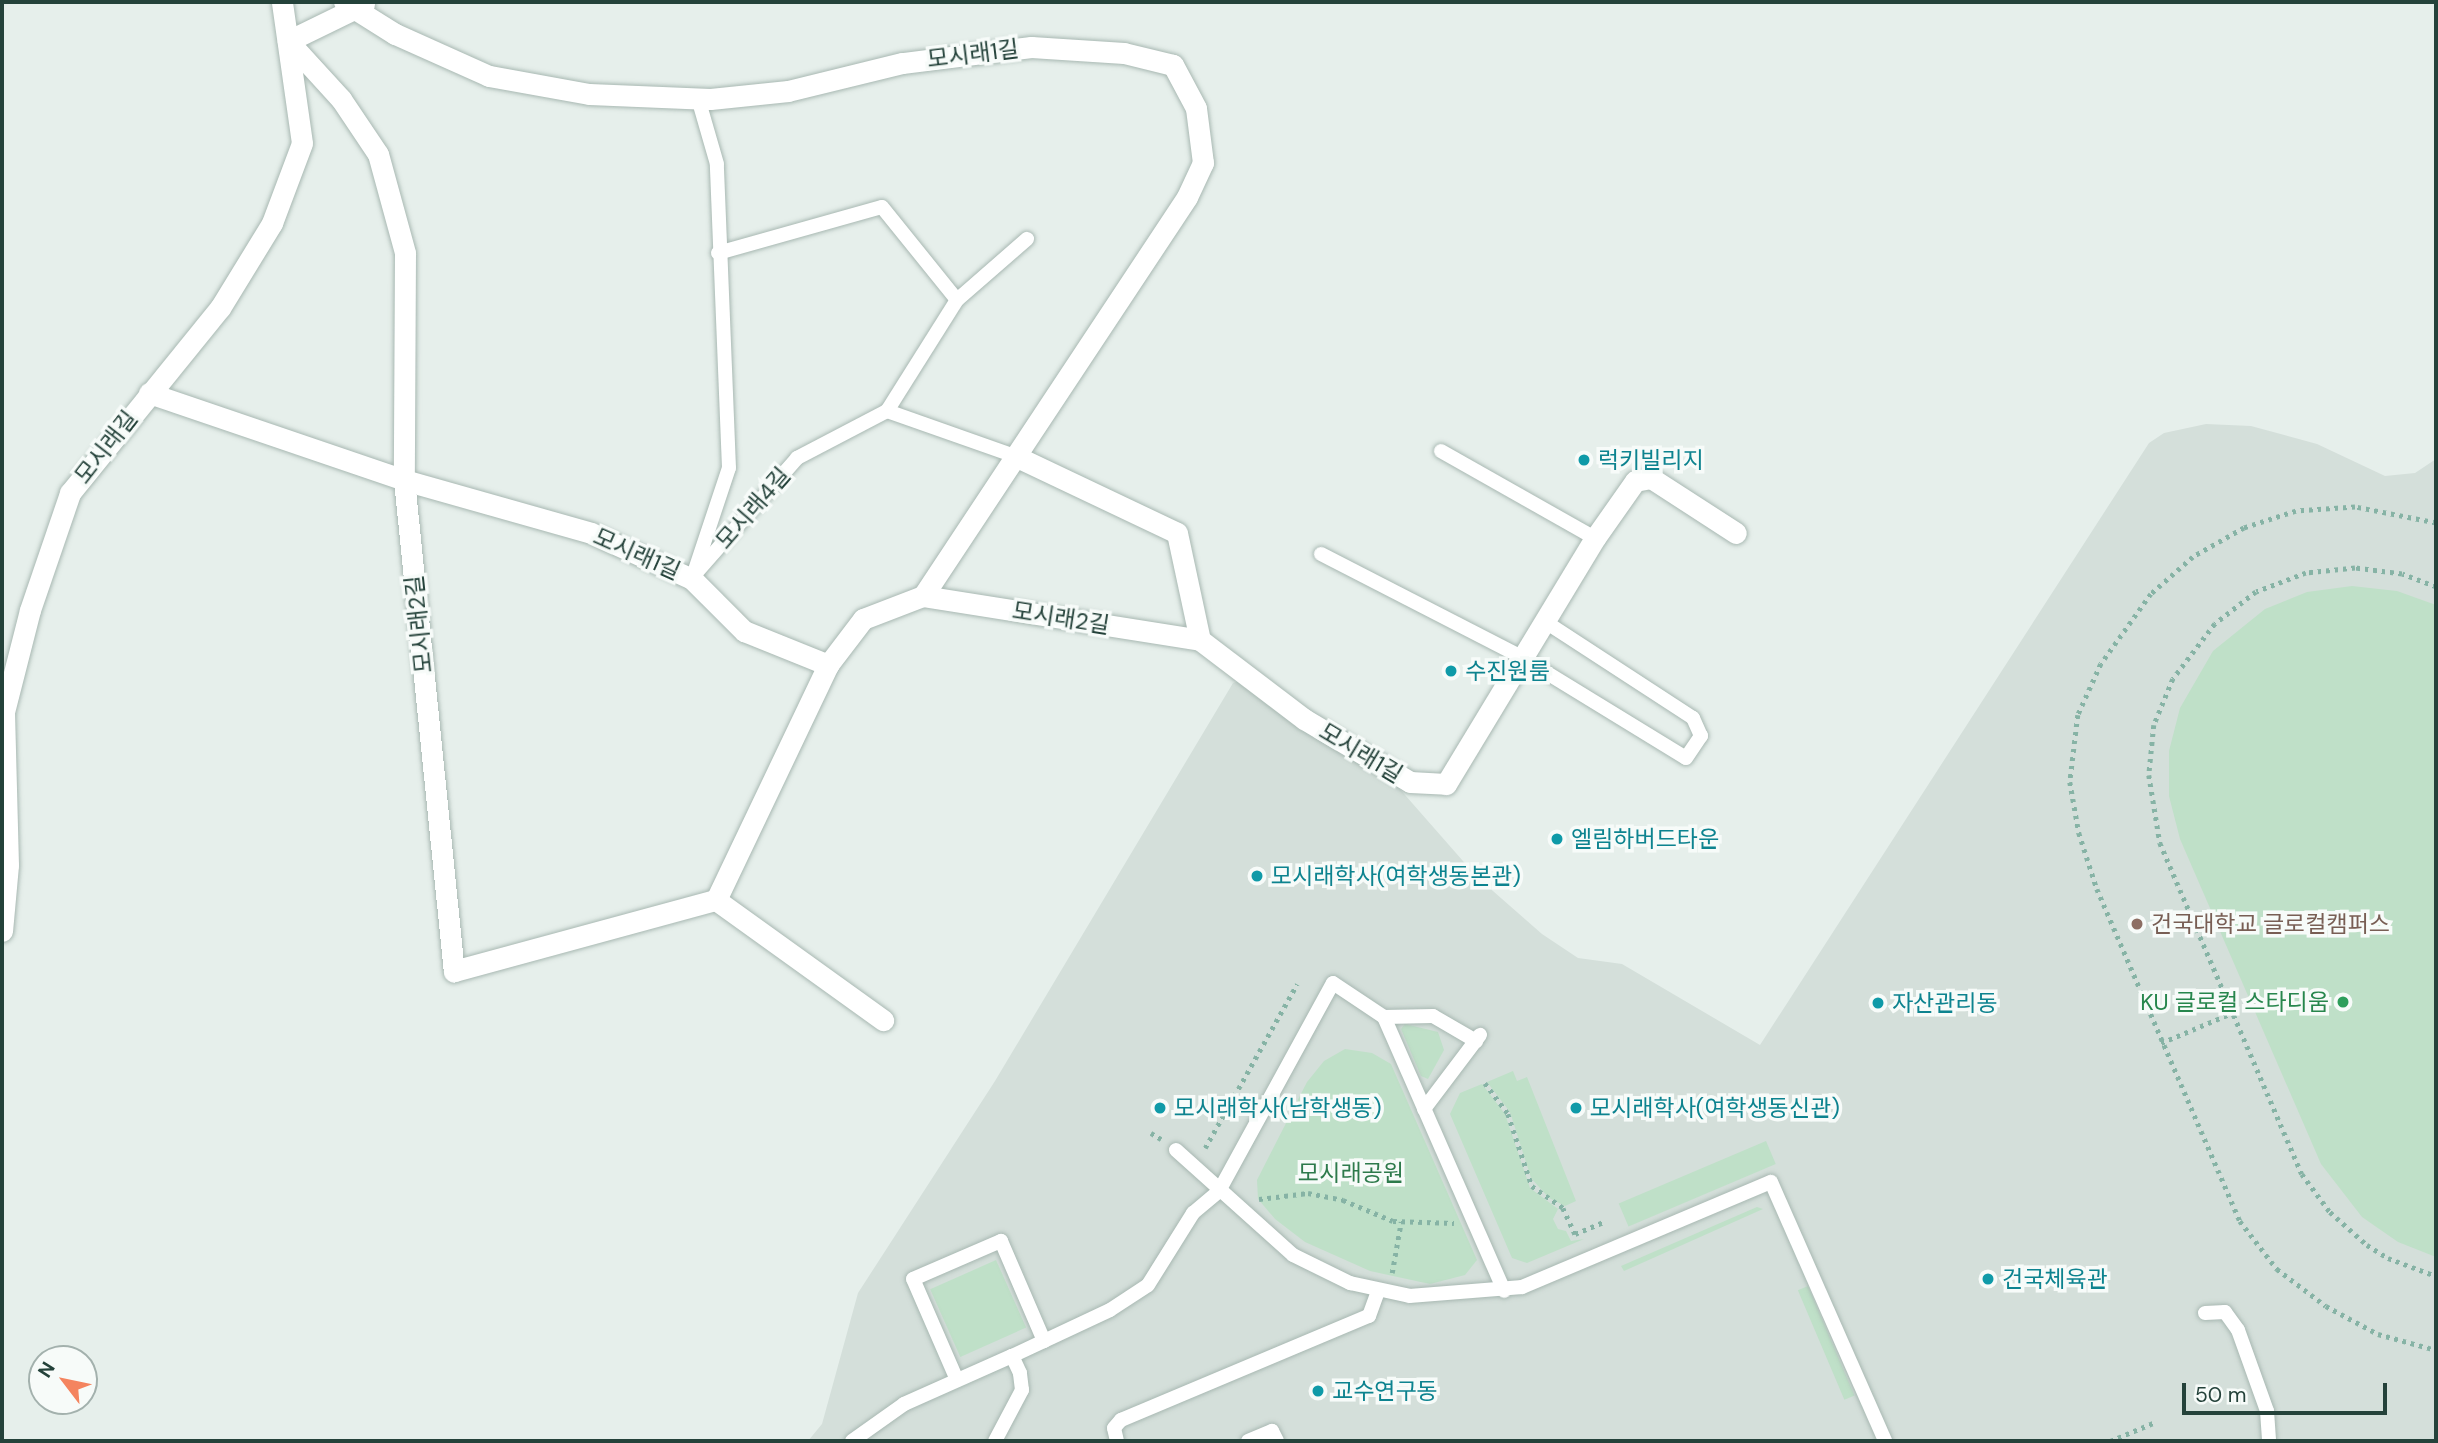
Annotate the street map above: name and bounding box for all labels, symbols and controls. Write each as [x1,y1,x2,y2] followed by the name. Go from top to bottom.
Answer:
[926,35,1020,73] street label: 모시래1길
[69,405,143,489] street label: 모시래길
[1598,446,1704,474] place label: 럭키빌리지
[1576,452,1592,468] marker: 럭키빌리지
[710,462,796,554] street label: 모시래4길
[589,523,685,585] street label: 모시래1길
[400,574,438,674] street label: 모시래2길
[1010,597,1112,639] street label: 모시래2길
[1465,657,1550,685] place label: 수진원룸
[1443,663,1459,679] marker: 수진원룸
[1315,718,1407,788] street label: 모시래1길
[1571,825,1719,853] place label: 엘림하버드타운
[1549,831,1565,847] marker: 엘림하버드타운
[1271,862,1521,890] place label: 모시래학사(여학생동본관)
[1249,868,1265,884] marker: 모시래학사(여학생동본관)
[2151,910,2390,938] place label: 건국대학교 글로컬캠퍼스
[2129,916,2145,932] marker: 건국대학교 글로컬캠퍼스
[2140,988,2329,1016] place label: KU 글로컬 스타디움
[1892,989,1998,1017] place label: 자산관리동
[2335,994,2351,1010] marker: KU 글로컬 스타디움
[1870,995,1886,1011] marker: 자산관리동
[1174,1094,1382,1122] place label: 모시래학사(남학생동)
[1590,1094,1840,1122] place label: 모시래학사(여학생동신관)
[1152,1100,1168,1116] marker: 모시래학사(남학생동)
[1568,1100,1584,1116] marker: 모시래학사(여학생동신관)
[1298,1159,1404,1187] park label: 모시래공원
[2002,1265,2108,1293] place label: 건국체육관
[1980,1271,1996,1287] marker: 건국체육관
[28,1345,98,1415] north arrow
[32,1357,61,1382] text: N
[2186,1370,2391,1414] scale bar
[1332,1377,1438,1405] place label: 교수연구동
[2195,1381,2246,1409] text: 50 m
[1310,1383,1326,1399] marker: 교수연구동

